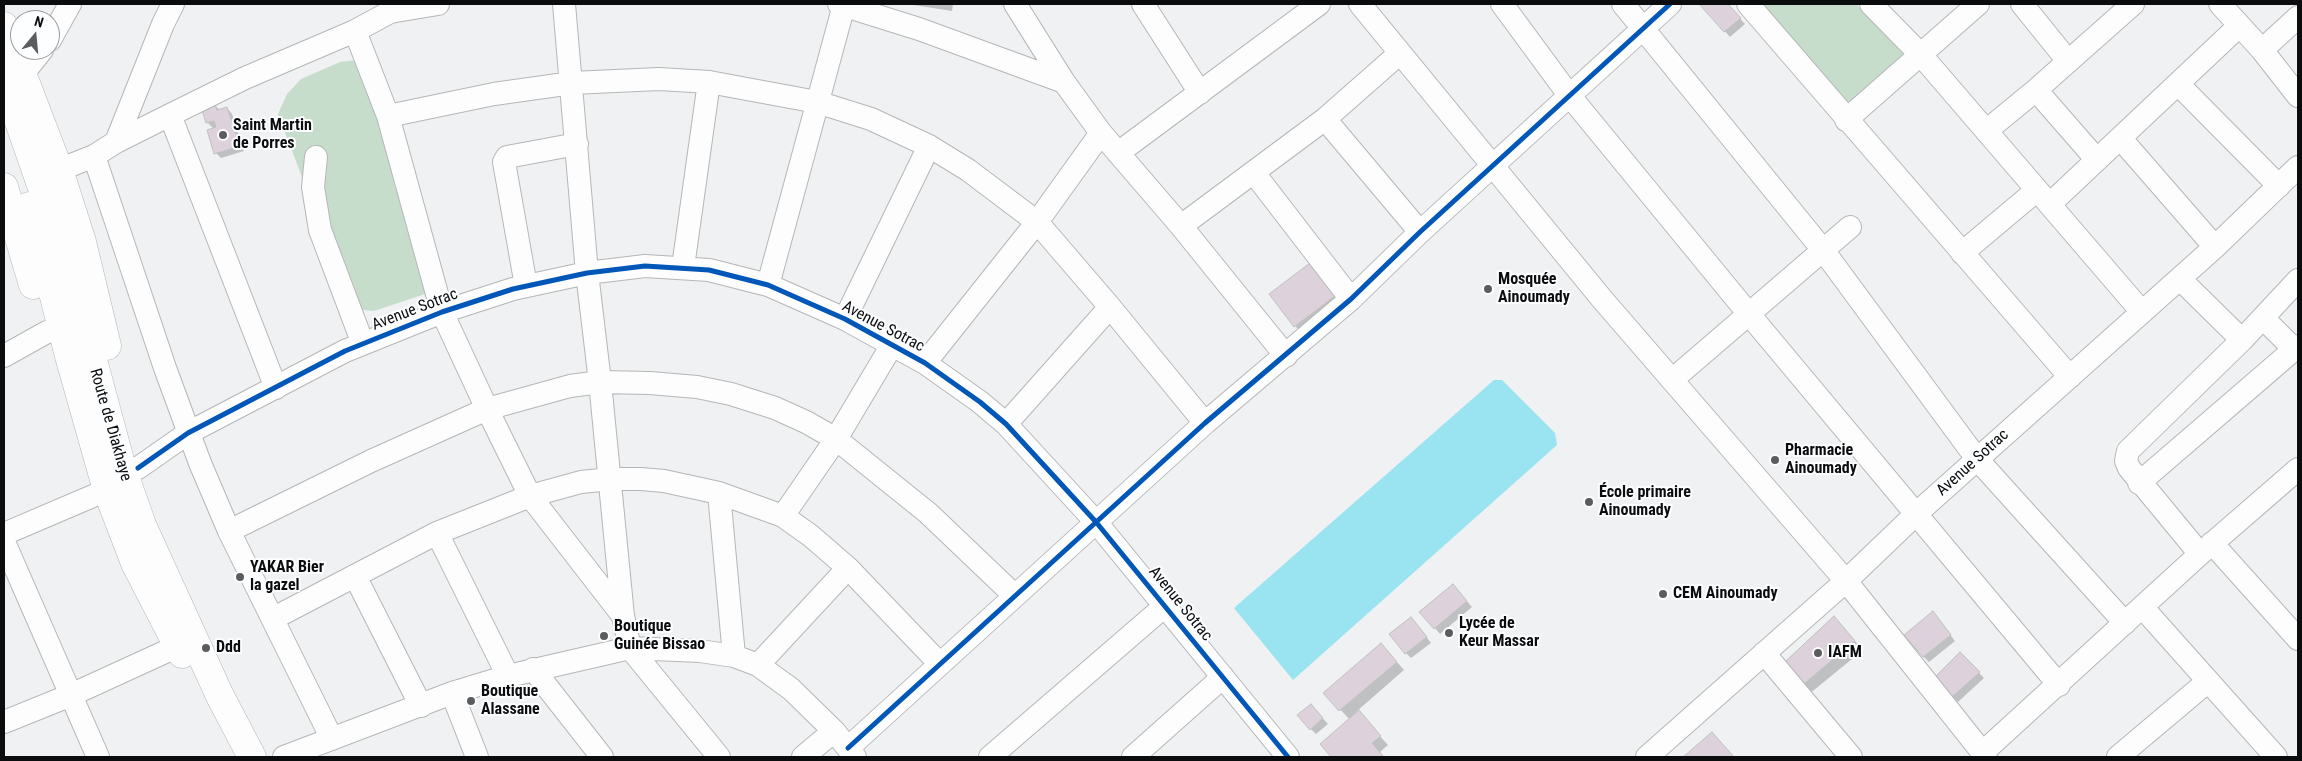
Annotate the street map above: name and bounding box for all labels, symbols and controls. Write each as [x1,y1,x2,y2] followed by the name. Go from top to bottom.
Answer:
[10,10,60,60] north arrow
[33,13,46,31] text: N
[233,116,312,154] place label: Saint Martin de Porres
[217,129,229,141] marker: Saint Martin de Porres
[1498,270,1570,308] place label: Mosquée Ainoumady
[1482,283,1494,295] marker: Mosquée Ainoumady
[369,285,461,335] street label: Avenue Sotrac
[839,297,927,357] street label: Avenue Sotrac
[85,366,135,484] street label: Route de Diakhaye
[1933,426,2013,500] street label: Avenue Sotrac
[1785,441,1857,479] place label: Pharmacie Ainoumady
[1769,454,1781,466] marker: Pharmacie Ainoumady
[1599,483,1691,521] place label: École primaire Ainoumady
[1583,496,1595,508] marker: École primaire Ainoumady
[250,558,324,596] place label: YAKAR Bier la gazel
[1144,563,1216,645] street label: Avenue Sotrac
[234,571,246,583] marker: YAKAR Bier la gazel
[1673,584,1778,604] place label: CEM Ainoumady
[1657,588,1669,600] marker: CEM Ainoumady
[1459,614,1539,652] place label: Lycée de Keur Massar
[614,617,705,655] place label: Boutique Guinée Bissao
[1443,627,1455,639] marker: Lycée de Keur Massar
[598,630,610,642] marker: Boutique Guinée Bissao
[216,638,241,658] place label: Ddd
[200,642,212,654] marker: Ddd
[1828,643,1862,663] place label: IAFM
[1812,647,1824,659] marker: IAFM
[481,682,540,720] place label: Boutique Alassane
[465,695,477,707] marker: Boutique Alassane

